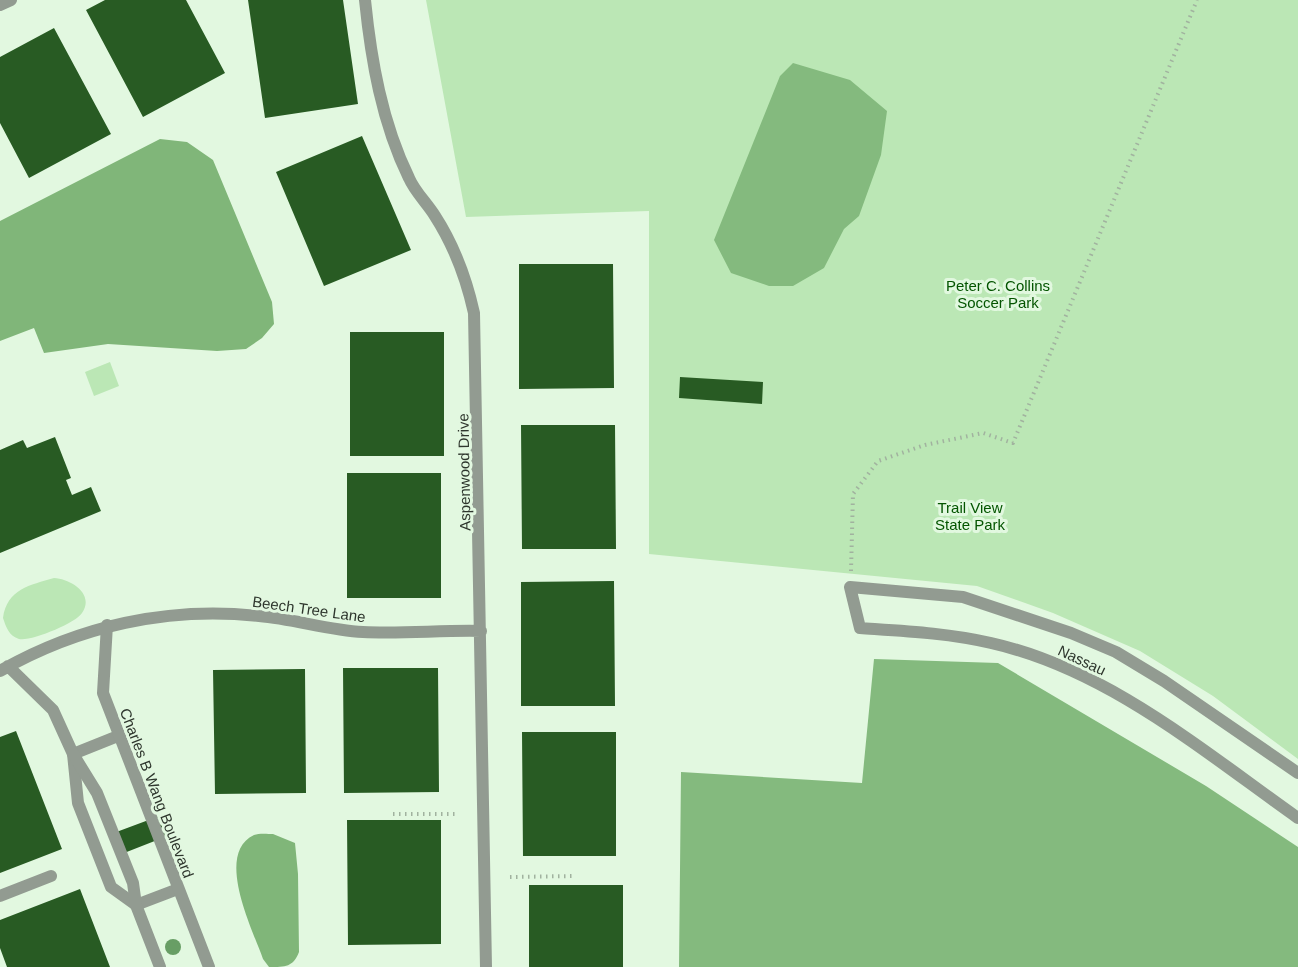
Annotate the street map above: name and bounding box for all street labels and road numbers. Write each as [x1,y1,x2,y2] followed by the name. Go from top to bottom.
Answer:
[454,413,474,531] street label: Aspenwood Drive
[251,593,367,625] street label: Beech Tree Lane
[1055,642,1109,678] street label: Nassau
[117,706,197,880] street label: Charles B Wang Boulevard

